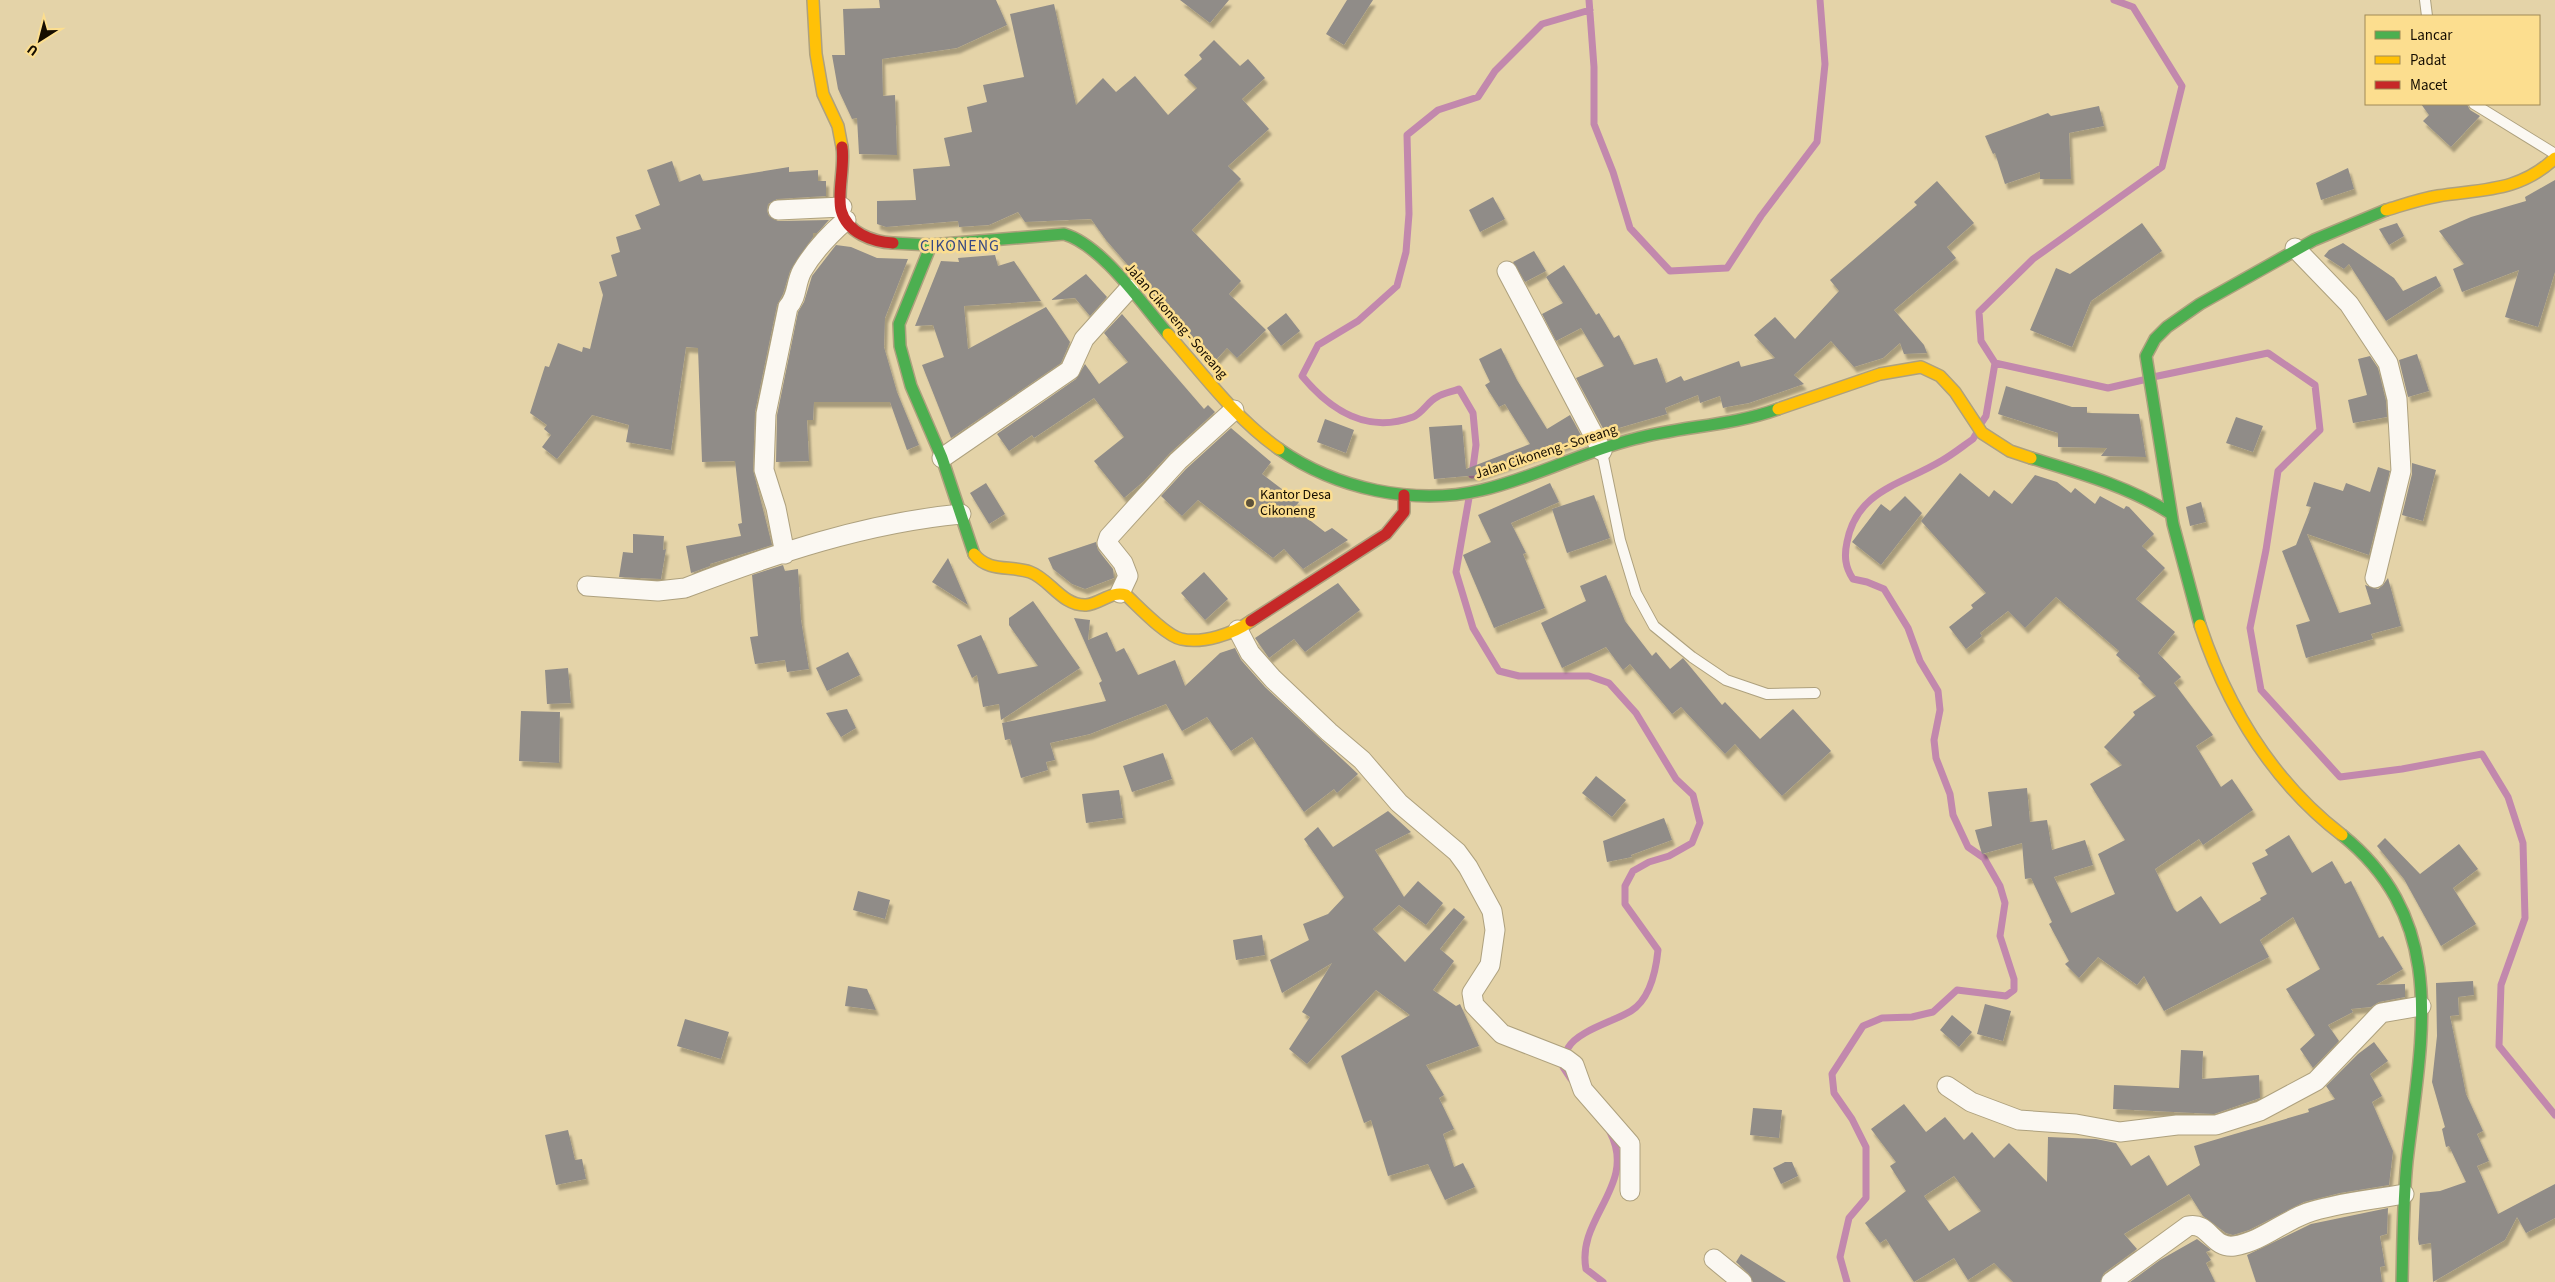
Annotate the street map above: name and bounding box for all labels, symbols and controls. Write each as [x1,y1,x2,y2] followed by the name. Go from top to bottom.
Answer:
[15,15,65,65] north arrow
[2365,15,2540,105] legend
[2410,25,2453,46] text: Lancar
[23,39,43,61] text: U
[2410,50,2446,71] text: Padat
[2410,75,2447,96] text: Macet
[920,235,1000,257] district label: CIKONENG
[1120,259,1232,383] street label: Jalan Cikoneng - Soreang
[1472,420,1620,484] street label: Jalan Cikoneng - Soreang
[1260,485,1331,521] place label: Kantor Desa Cikoneng
[1244,497,1256,509] marker: Kantor Desa Cikoneng

